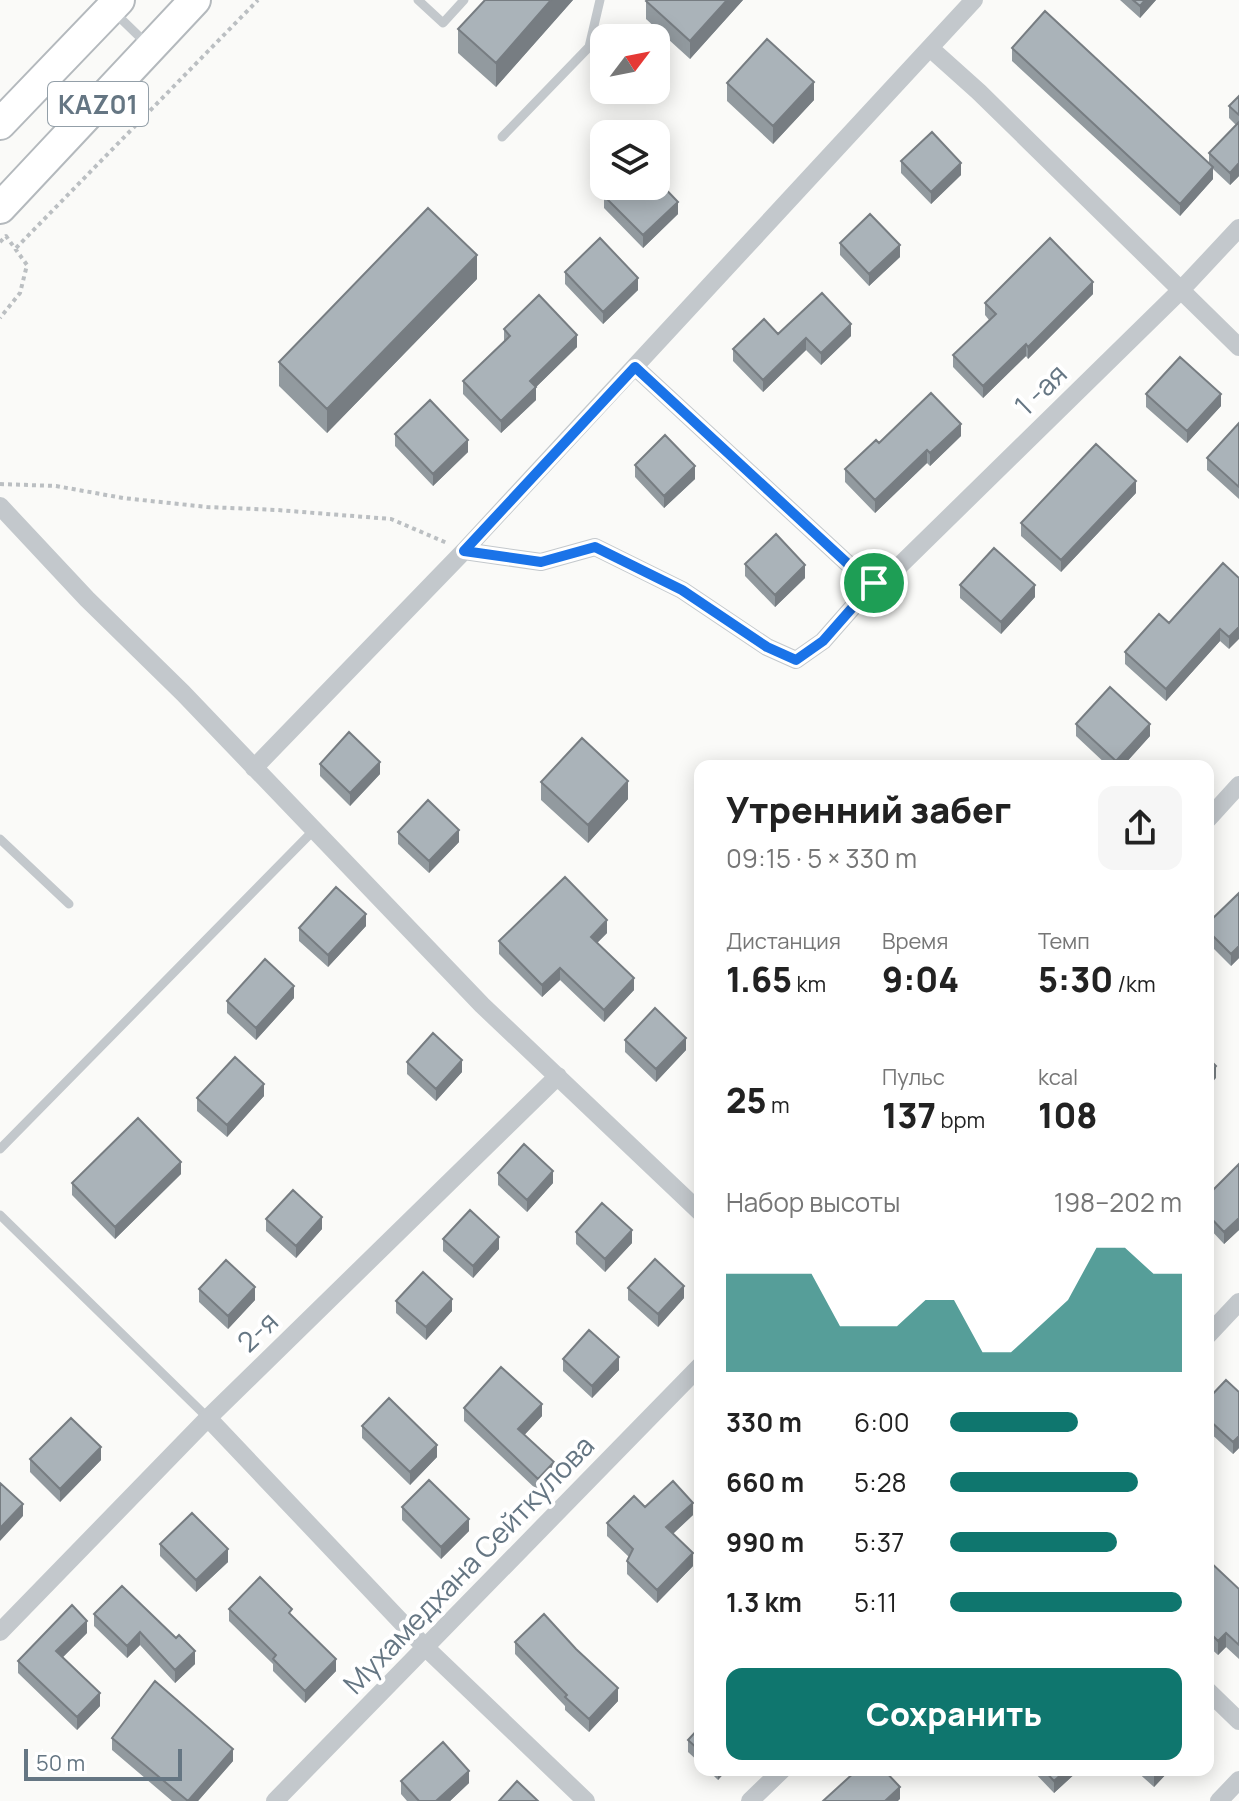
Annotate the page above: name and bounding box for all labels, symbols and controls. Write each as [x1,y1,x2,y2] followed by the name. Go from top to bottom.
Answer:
[590,24,670,104] north arrow
[590,24,670,200] map controls
[48,82,148,126] road number: KАZ01
[590,120,670,200] button: layers
[1005,355,1075,423] street label: 1 -ая
[840,549,908,617] pin
[852,561,896,605] icon: arrive
[726,785,1011,834] text: Утренний забег
[1098,786,1182,870] button: share
[726,840,917,876] text: 09:15 · 5 × 330 m
[726,926,841,956] text: Дистанция
[882,926,948,956] text: Время
[1038,926,1090,956] text: Темп
[726,956,792,1002] text: 1.65
[882,956,959,1002] text: 9:04
[1038,956,1113,1002] text: 5:30
[792,969,826,999] text: km
[1113,969,1156,999] text: /km
[882,1062,945,1092] text: Пульс
[1038,1062,1078,1092] text: kcal
[726,1077,767,1123] text: 25
[767,1090,790,1120] text: m
[882,1092,936,1138] text: 137
[1038,1092,1098,1138] text: 108
[936,1105,985,1135] text: bpm
[726,1184,900,1220] text: Набор высоты
[1054,1184,1182,1220] text: 198–202 m
[228,1302,286,1360] street label: 2-я
[726,1404,802,1440] text: 330 m
[854,1404,910,1440] text: 6:00
[334,1426,602,1702] street label: Мухамедхана Сейткулова
[726,1464,804,1500] text: 660 m
[854,1464,907,1500] text: 5:28
[726,1524,804,1560] text: 990 m
[854,1524,904,1560] text: 5:37
[726,1584,802,1620] text: 1.3 km
[854,1584,897,1620] text: 5:11
[726,1668,1182,1760] button: Сохранить
[24,1745,182,1781] scale bar
[36,1748,85,1778] text: 50 m

